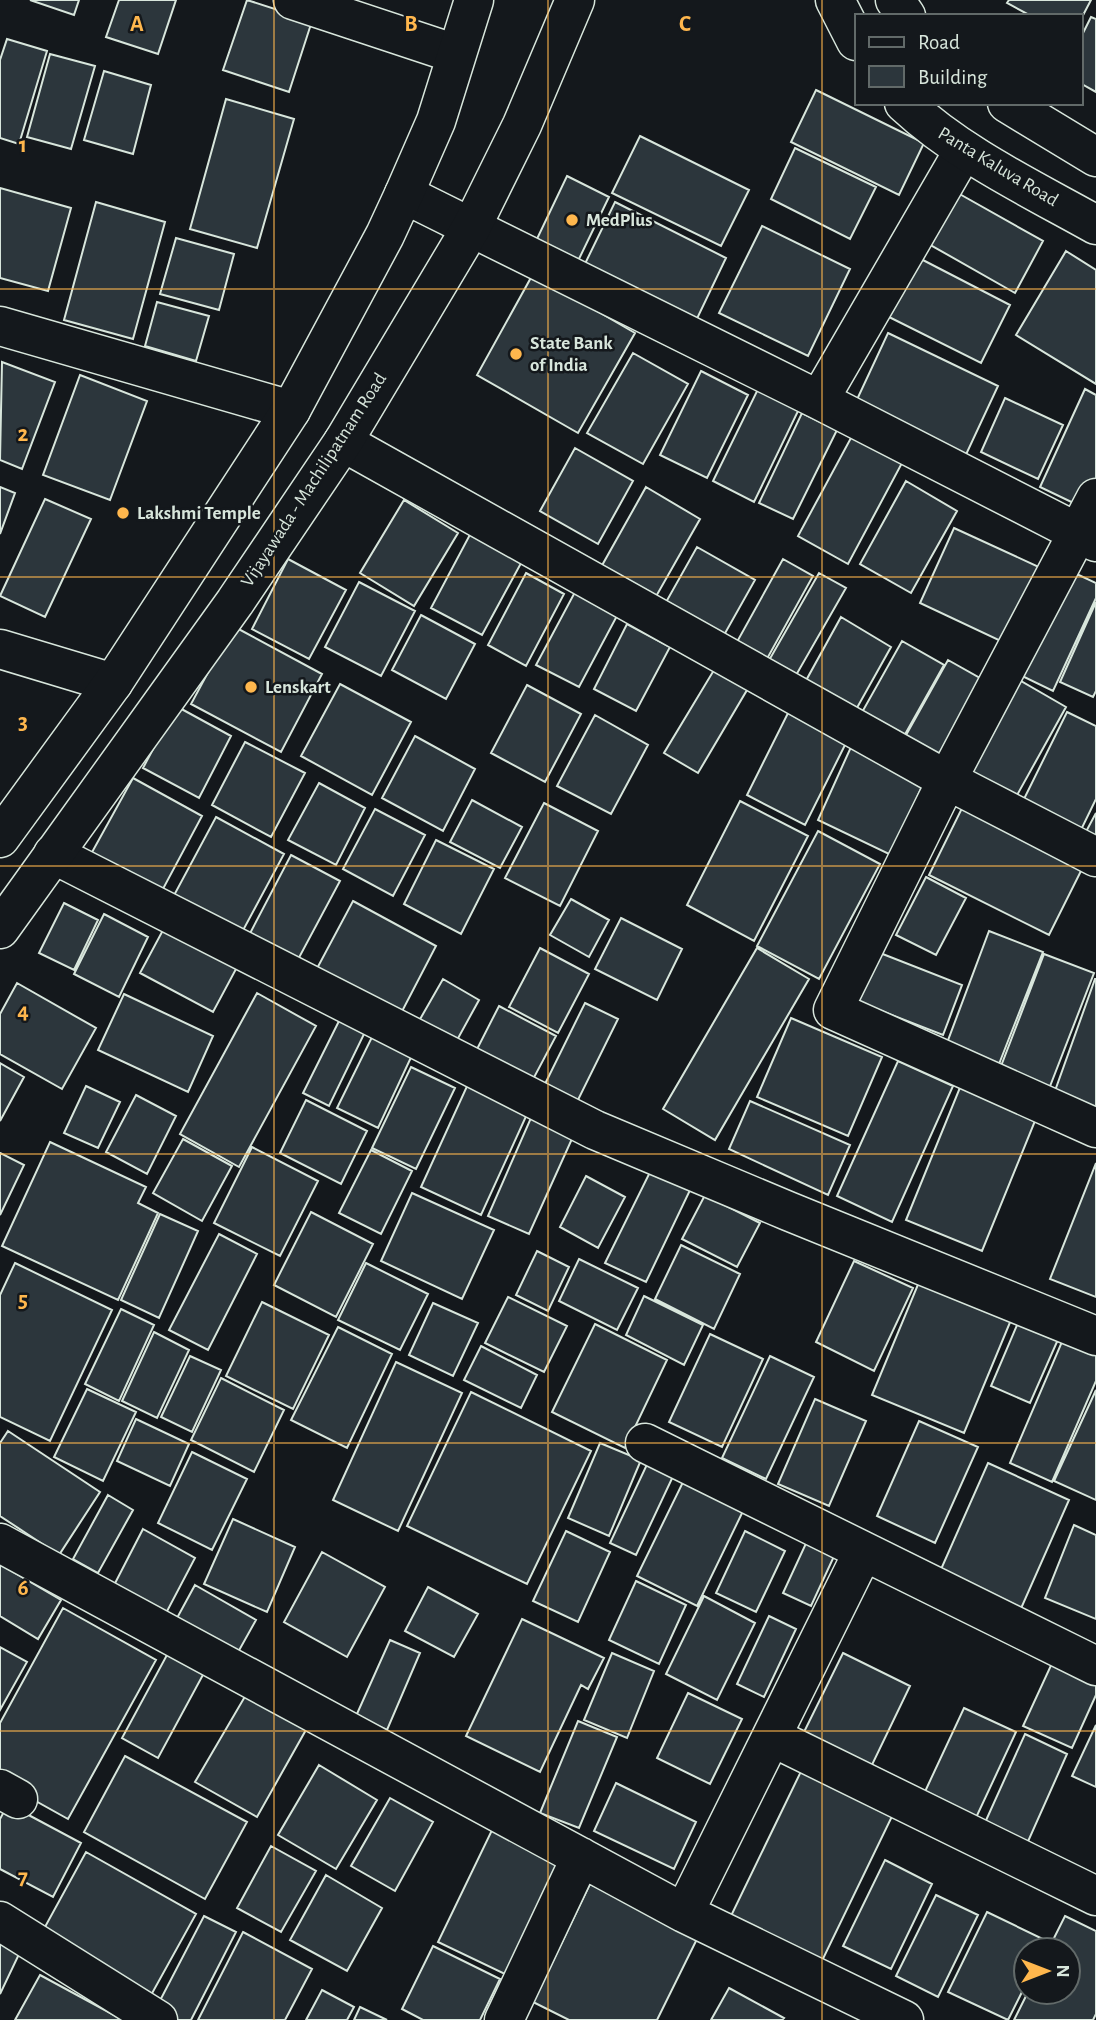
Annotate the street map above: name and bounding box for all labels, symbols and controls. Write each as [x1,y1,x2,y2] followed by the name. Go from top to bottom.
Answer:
[130,13,144,36] text: A
[404,13,418,36] text: B
[679,13,691,36] text: C
[855,14,1082,105] legend
[918,32,960,53] text: Road
[918,67,988,88] text: Building
[935,124,1061,210] street label: Panta Kaluva Road
[19,134,27,157] text: 1
[586,211,653,230] place label: MedPlus
[564,212,580,228] marker: MedPlus
[530,334,613,375] place label: State Bank of India
[508,346,524,362] marker: State Bank of India
[238,369,390,590] street label: Vijayawada - Machilipatnam Road
[18,423,29,446] text: 2
[137,504,261,523] place label: Lakshmi Temple
[115,505,131,521] marker: Lakshmi Temple
[265,678,331,697] place label: Lenskart
[243,679,259,695] marker: Lenskart
[18,711,28,734] text: 3
[17,1000,29,1023] text: 4
[18,1289,28,1312] text: 5
[17,1577,29,1600] text: 6
[18,1866,28,1889] text: 7
[1012,1936,1082,2006] north arrow
[1053,1964,1072,1978] text: N

